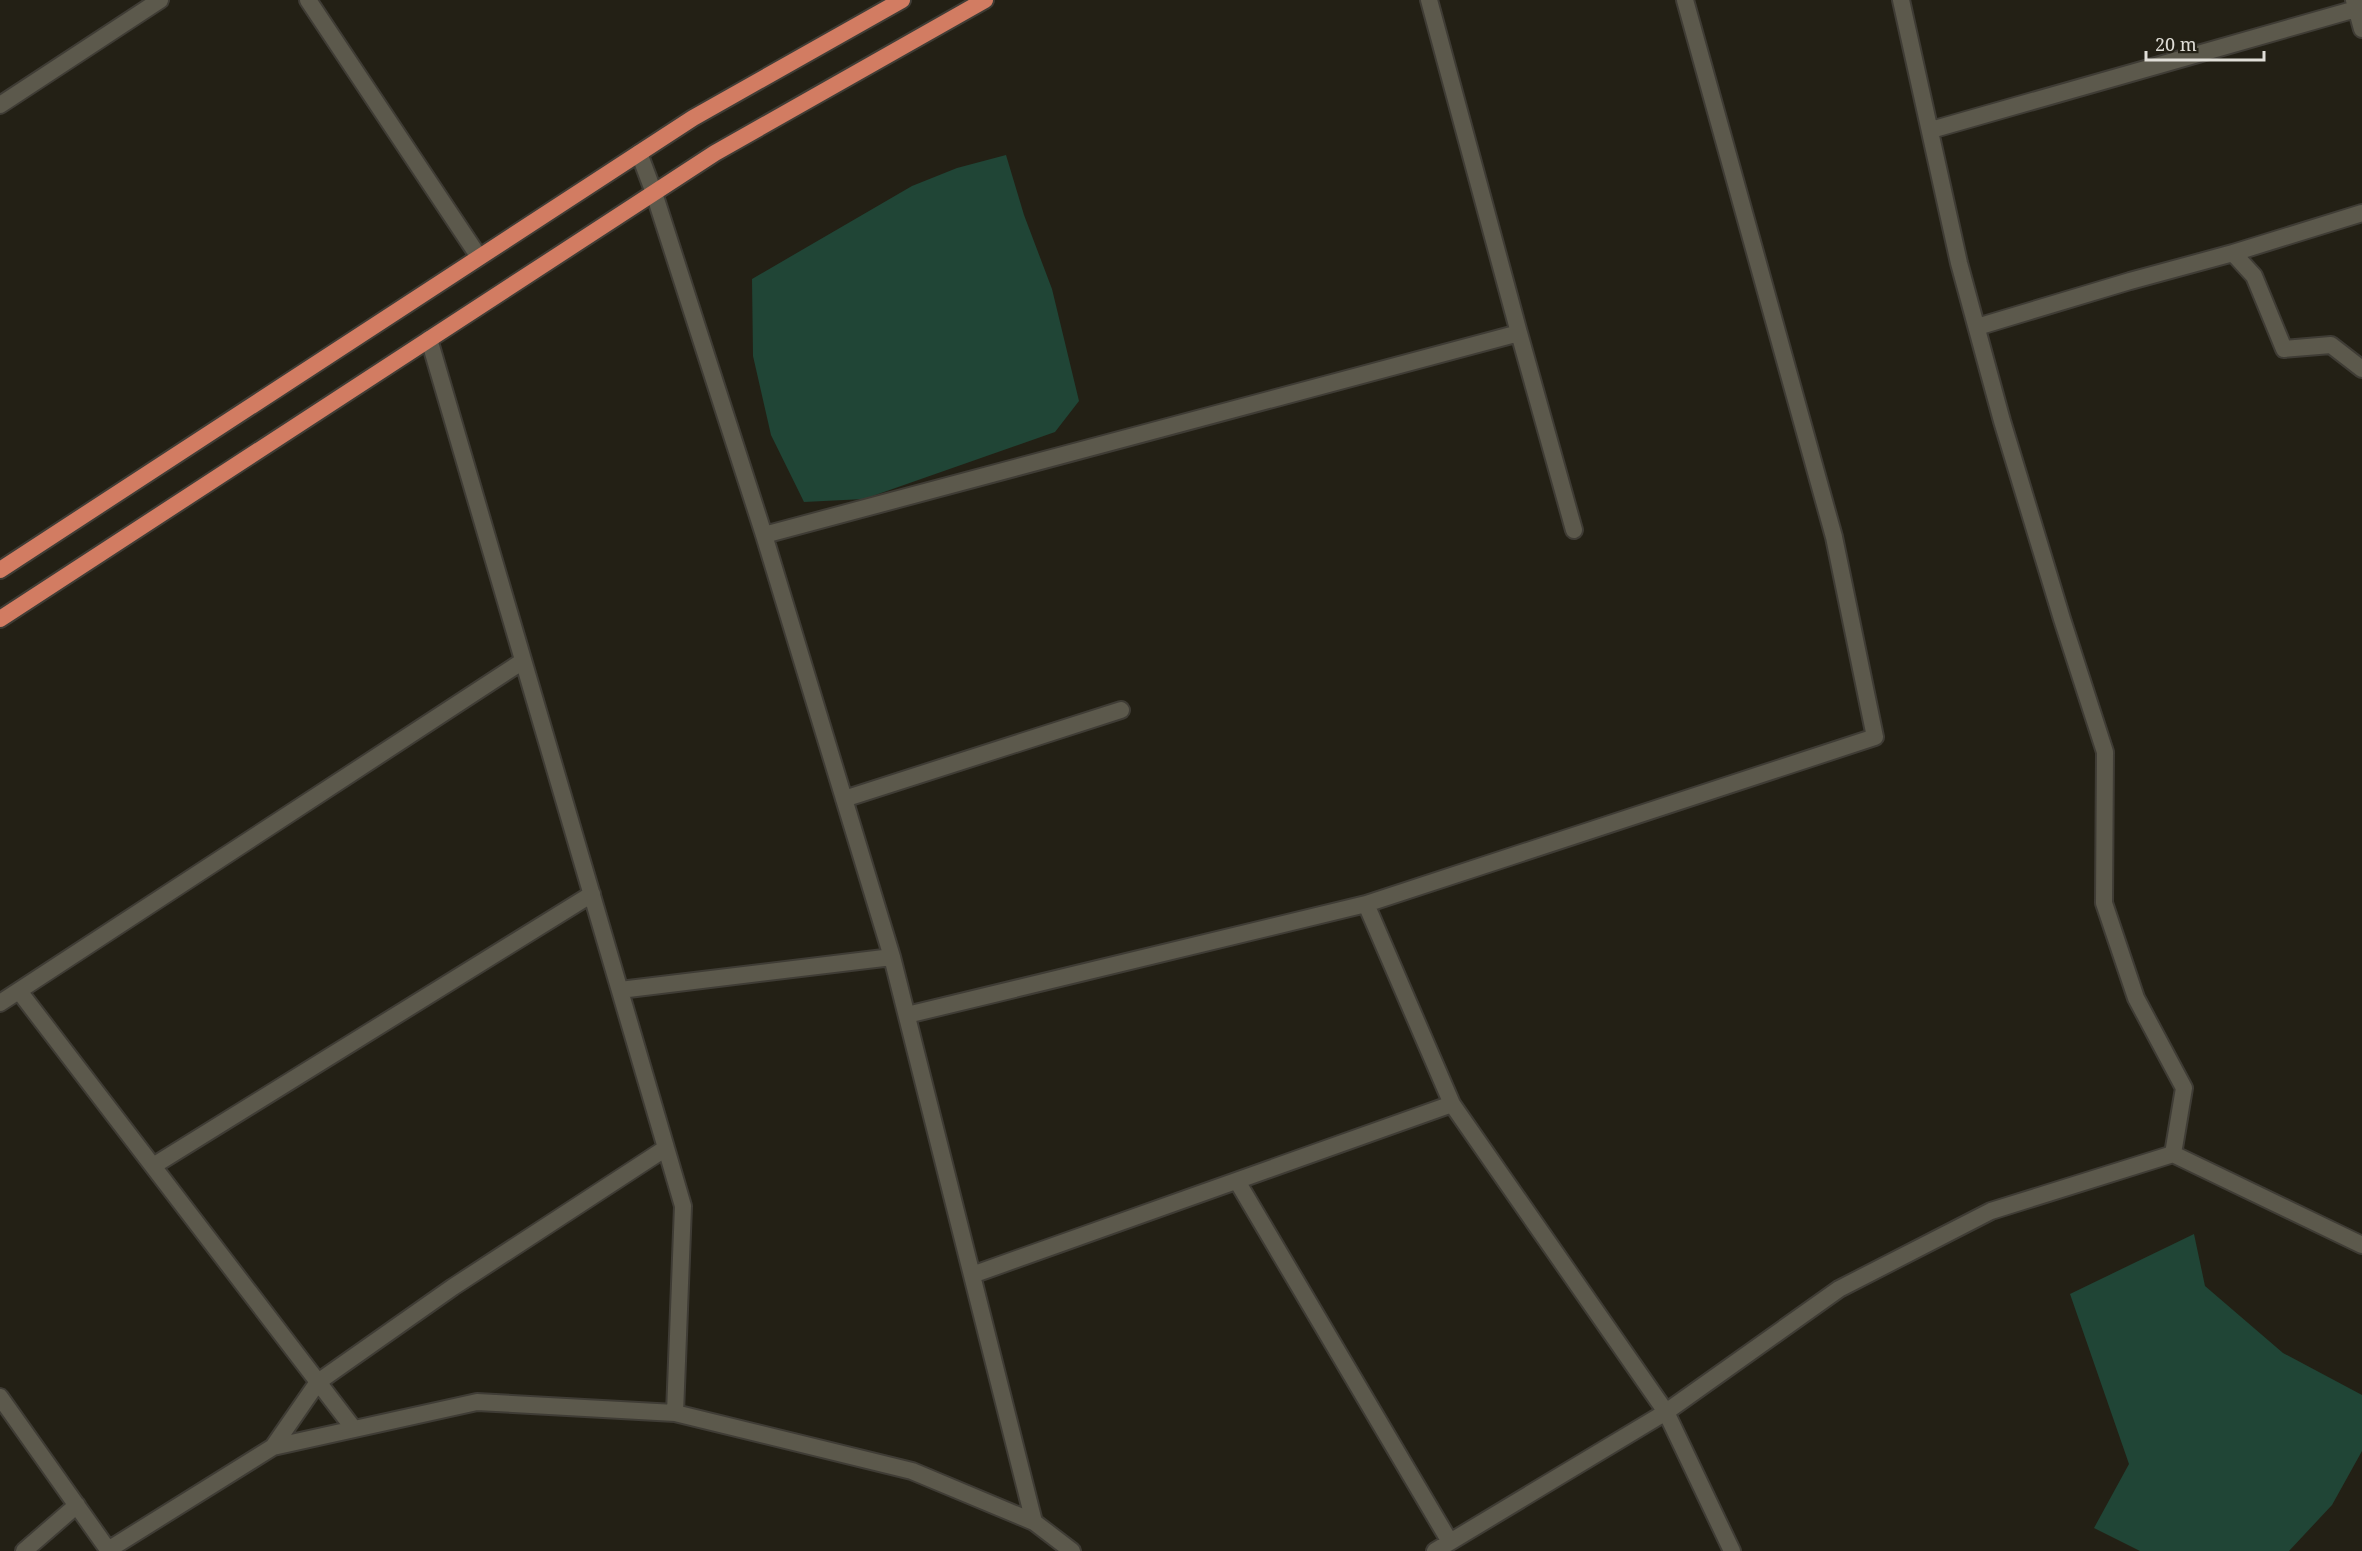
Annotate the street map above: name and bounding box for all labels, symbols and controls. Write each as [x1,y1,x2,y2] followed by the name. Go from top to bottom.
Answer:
[2146,24,2264,62] scale bar
[2155,32,2197,56] text: 20 m

